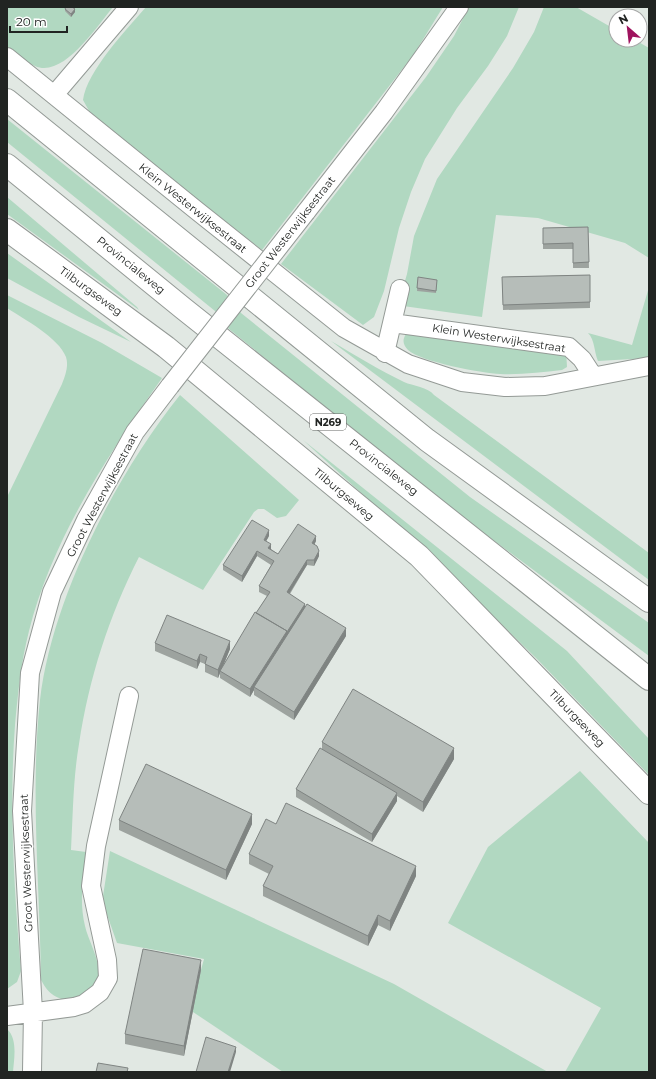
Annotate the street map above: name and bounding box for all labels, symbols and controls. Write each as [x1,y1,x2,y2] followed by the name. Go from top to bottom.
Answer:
[10,8,67,34] scale bar
[608,8,648,48] north arrow
[616,11,631,27] text: N
[16,14,47,29] text: 20 m
[136,160,250,256] street label: Klein Westerwijksestraat
[242,173,338,291] street label: Groot Westerwijksestraat
[94,233,168,297] street label: Provincialeweg
[57,263,125,319] street label: Tilburgseweg
[431,321,567,356] street label: Klein Westerwijksestraat
[310,414,346,430] road number: N269
[63,430,141,559] street label: Groot Westerwijksestraat
[347,436,421,498] street label: Provincialeweg
[311,465,377,523] street label: Tilburgseweg
[546,686,608,750] street label: Tilburgseweg
[17,793,35,932] street label: Groot Westerwijksestraat

